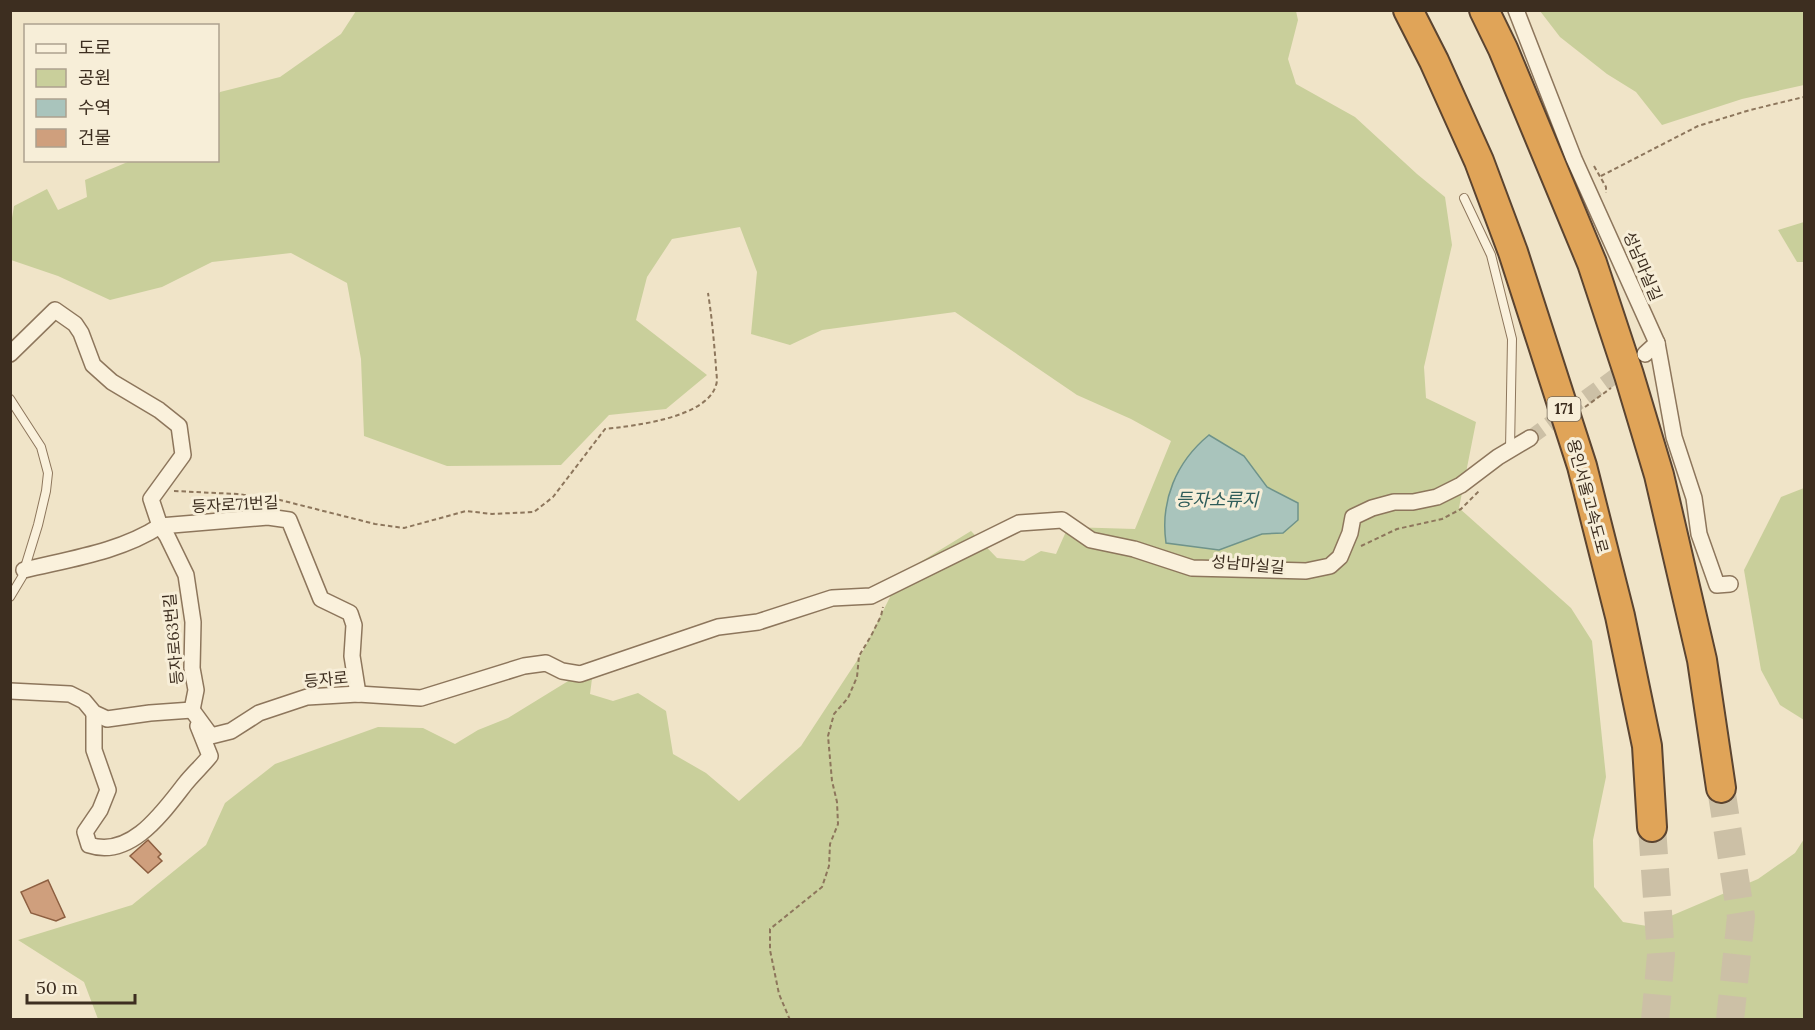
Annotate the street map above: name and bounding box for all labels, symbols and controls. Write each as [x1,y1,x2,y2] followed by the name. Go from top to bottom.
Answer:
[24,24,219,162] legend
[78,36,111,59] text: 도로
[78,66,111,89] text: 공원
[78,96,111,119] text: 수역
[78,126,111,149] text: 건물
[1619,228,1667,304] street label: 성남마실길
[1548,397,1580,421] road number: 171
[1563,437,1613,556] street label: 용인서울고속도로
[1176,488,1260,511] water label: 등자소류지
[191,492,279,516] street label: 등자로71번길
[1210,551,1286,577] street label: 성남마실길
[159,592,187,686] street label: 등자로63번길
[303,667,349,691] street label: 등자로
[27,967,135,1005] scale bar
[36,976,78,999] text: 50 m

